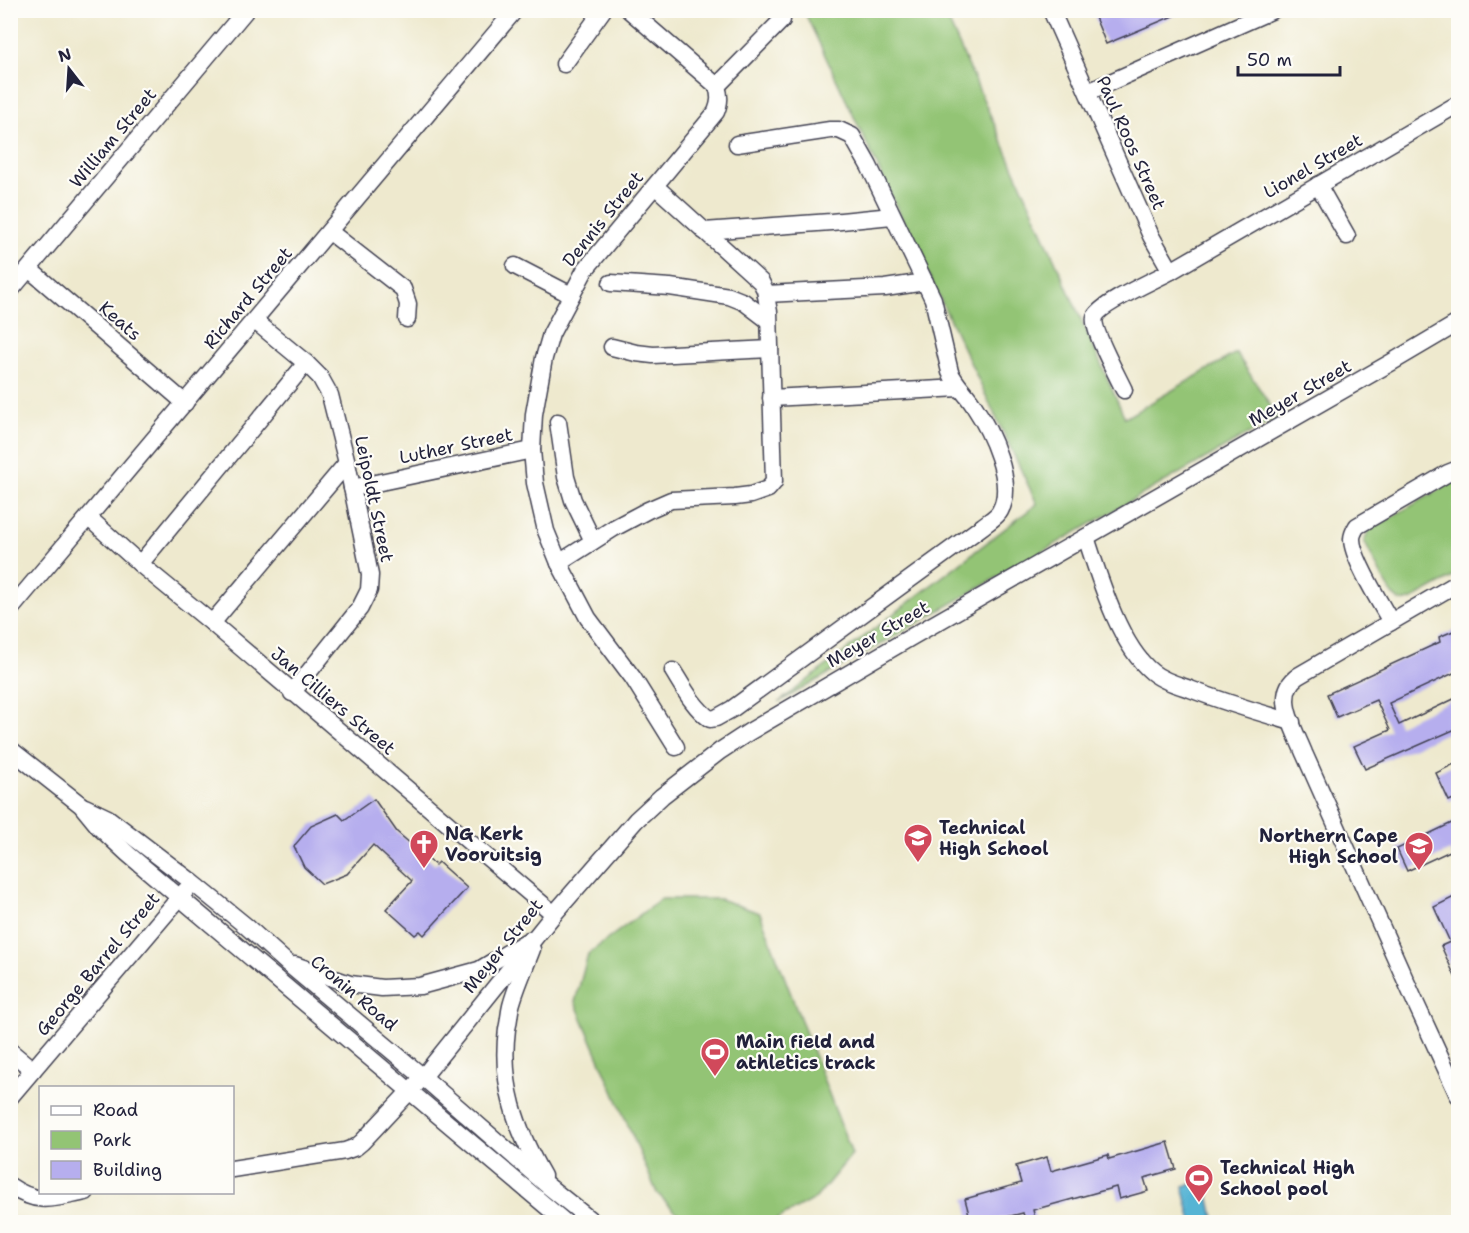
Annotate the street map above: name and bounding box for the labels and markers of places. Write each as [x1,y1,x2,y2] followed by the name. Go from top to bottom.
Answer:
[939,816,1048,861] place label: Technical High School
[445,822,542,867] place label: NG Kerk Vooruitsig
[902,822,934,864] school or university icon: Technical High School
[1259,824,1398,869] place label: Northern Cape High School
[408,828,440,870] church icon: NG Kerk Vooruitsig
[1403,830,1435,872] school or university icon: Northern Cape High School
[736,1030,876,1075] place label: Main field and athletics track
[699,1036,731,1078] sports icon: Main field and athletics track
[1220,1156,1355,1201] place label: Technical High School pool
[1183,1162,1215,1204] sports icon: Technical High School pool

